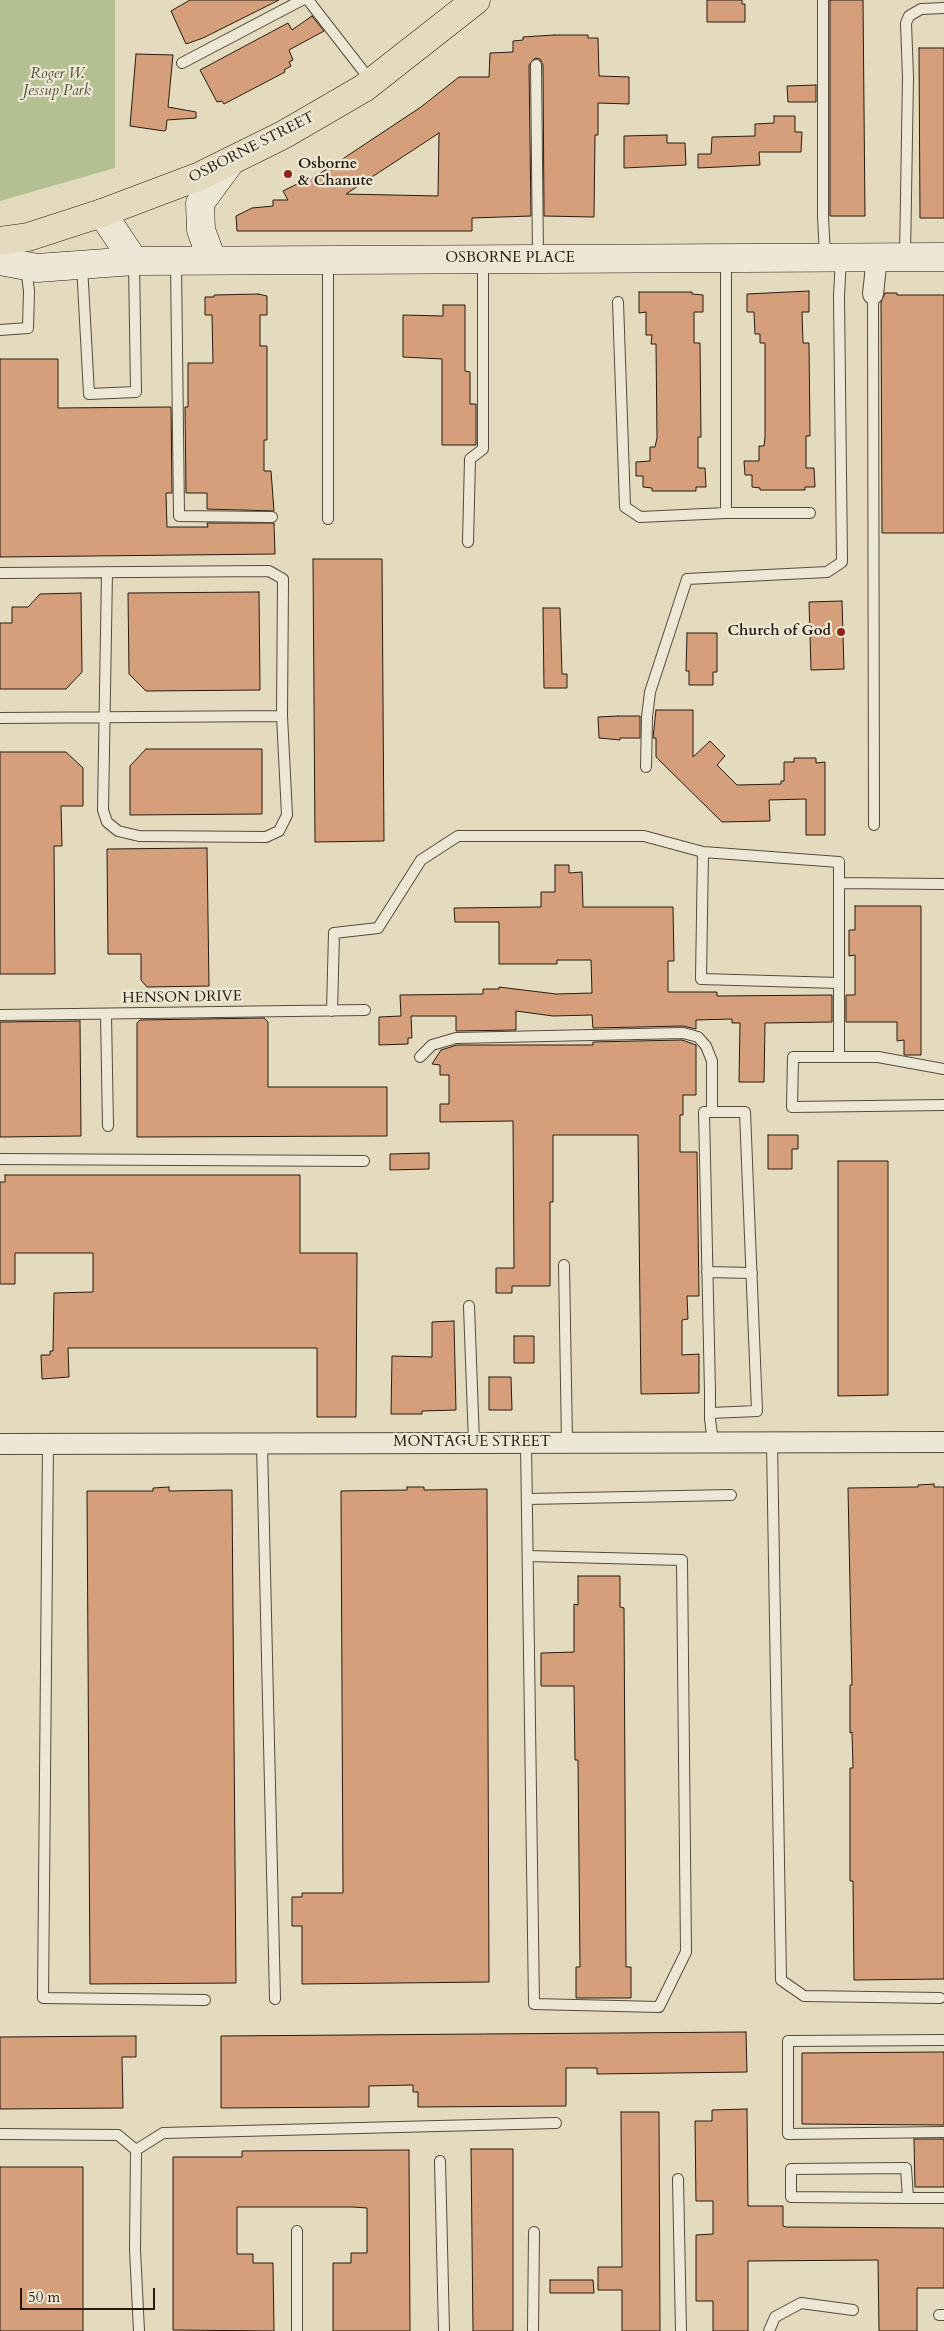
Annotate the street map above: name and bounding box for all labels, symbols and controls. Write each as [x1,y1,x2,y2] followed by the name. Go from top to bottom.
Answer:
[23,66,91,101] park label: Roger W. Jessup Park
[186,109,318,187] street label: OSBORNE STREET
[298,156,373,191] place label: Osborne & Chanute
[282,168,294,180] marker: Osborne & Chanute
[445,250,575,268] street label: OSBORNE PLACE
[727,623,831,641] place label: Church of God
[835,626,847,638] marker: Church of God
[122,988,242,1008] street label: HENSON DRIVE
[393,1434,551,1452] street label: MONTAGUE STREET
[22,2278,158,2310] scale bar
[28,2287,60,2307] text: 50 m

